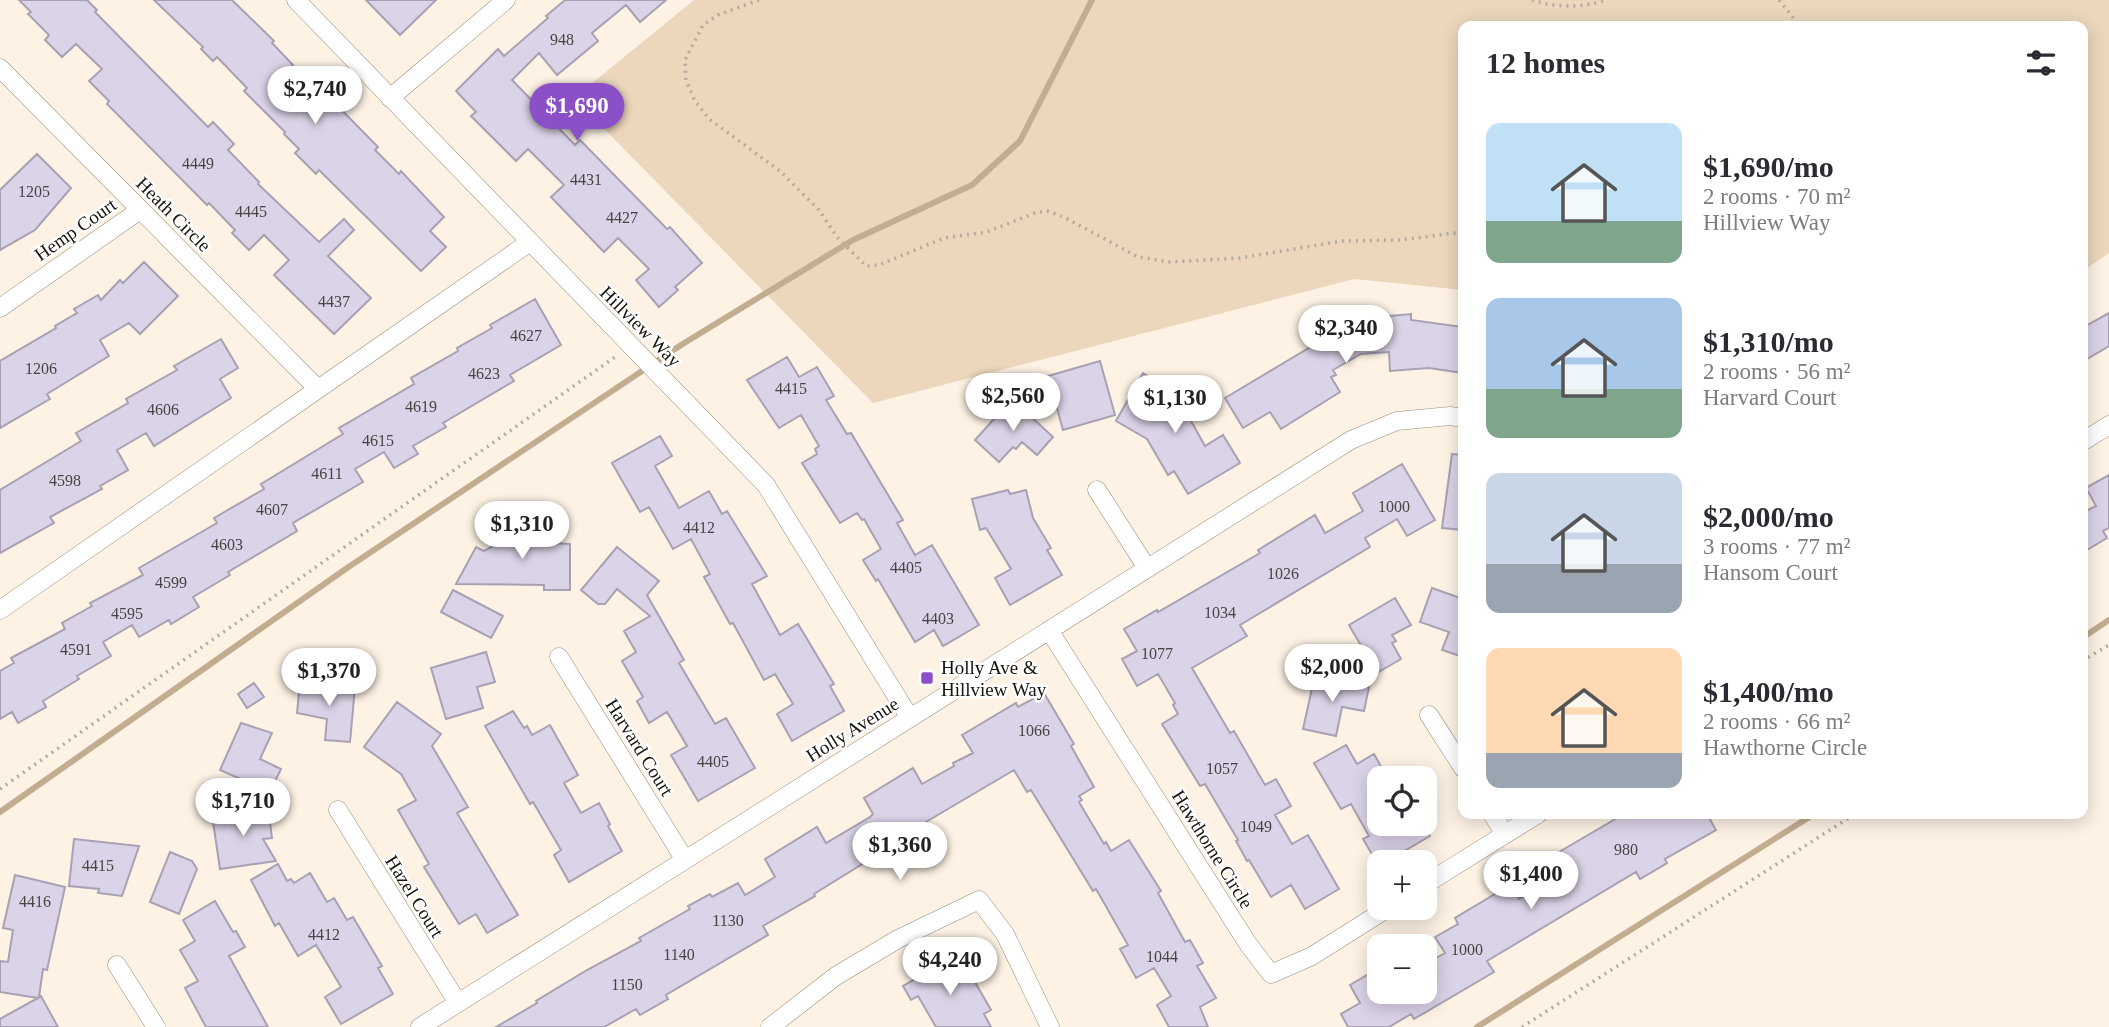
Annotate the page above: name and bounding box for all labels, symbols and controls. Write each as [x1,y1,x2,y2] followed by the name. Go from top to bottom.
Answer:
[550,31,574,48] house number: 948
[2022,44,2060,82] icon: filters
[1486,46,1605,79] text: 12 homes
[258,66,372,126] pin: $2,740
[283,76,347,101] text: $2,740
[520,83,634,143] pin: $1,690
[545,93,609,118] text: $1,690
[1703,150,1834,183] text: $1,690/mo
[1542,151,1626,235] icon: home
[182,155,214,172] house number: 4449
[570,171,602,188] house number: 4431
[132,173,215,256] street label: Heath Circle
[18,183,50,200] house number: 1205
[1703,184,1850,209] text: 2 rooms · 70 m²
[31,193,121,265] street label: Hemp Court
[235,203,267,220] house number: 4445
[606,209,638,226] house number: 4427
[1703,210,1830,235] text: Hillview Way
[596,282,686,371] street label: Hillview Way
[318,293,350,310] house number: 4437
[1289,306,1403,365] pin: $2,340
[1314,315,1378,340] text: $2,340
[1703,325,1834,358] text: $1,310/mo
[1542,326,1626,410] icon: home
[510,327,542,344] house number: 4627
[1703,359,1850,384] text: 2 rooms · 56 m²
[25,360,57,377] house number: 1206
[468,365,500,382] house number: 4623
[956,374,1070,433] pin: $2,560
[1118,376,1232,435] pin: $1,130
[775,380,807,397] house number: 4415
[981,383,1045,408] text: $2,560
[1143,385,1207,410] text: $1,130
[1703,385,1837,410] text: Harvard Court
[405,398,437,415] house number: 4619
[147,401,179,418] house number: 4606
[362,432,394,449] house number: 4615
[311,465,343,482] house number: 4611
[49,472,81,489] house number: 4598
[1378,498,1410,515] house number: 1000
[1703,500,1834,533] text: $2,000/mo
[256,501,288,518] house number: 4607
[1542,501,1626,585] icon: home
[465,502,579,561] pin: $1,310
[490,511,554,536] text: $1,310
[683,519,715,536] house number: 4412
[1703,534,1850,559] text: 3 rooms · 77 m²
[211,536,243,553] house number: 4603
[890,559,922,576] house number: 4405
[1703,560,1838,585] text: Hansom Court
[1267,565,1299,582] house number: 1026
[155,574,187,591] house number: 4599
[1204,604,1236,621] house number: 1034
[111,605,143,622] house number: 4595
[922,610,954,627] house number: 4403
[60,641,92,658] house number: 4591
[1275,644,1389,704] pin: $2,000
[1141,645,1173,662] house number: 1077
[272,648,386,708] pin: $1,370
[1300,654,1364,679] text: $2,000
[941,657,1047,700] place label: Holly Ave & Hillview Way
[297,658,361,683] text: $1,370
[919,670,935,686] marker: Holly Ave & Hillview Way
[1703,675,1834,708] text: $1,400/mo
[1542,676,1626,760] icon: home
[802,693,902,766] street label: Holly Avenue
[601,695,678,800] street label: Harvard Court
[1703,709,1850,734] text: 2 rooms · 66 m²
[1018,722,1050,739] house number: 1066
[1703,735,1867,760] text: Hawthorne Circle
[697,753,729,770] house number: 4405
[1206,760,1238,777] house number: 1057
[1367,766,1437,1004] map controls
[1367,766,1437,836] button: locate
[186,778,300,838] pin: $1,710
[1168,786,1257,912] street label: Hawthorne Circle
[211,788,275,813] text: $1,710
[1240,818,1272,835] house number: 1049
[843,822,957,882] pin: $1,360
[868,832,932,857] text: $1,360
[1614,841,1638,858] house number: 980
[1367,850,1437,920] button: +
[381,852,448,942] street label: Hazel Court
[1474,852,1588,911] pin: $1,400
[82,857,114,874] house number: 4415
[1499,861,1563,886] text: $1,400
[19,893,51,910] house number: 4416
[712,912,744,929] house number: 1130
[308,926,340,943] house number: 4412
[1367,934,1437,1004] button: −
[893,937,1007,997] pin: $4,240
[1451,941,1483,958] house number: 1000
[663,946,695,963] house number: 1140
[918,947,982,972] text: $4,240
[1146,948,1178,965] house number: 1044
[611,976,643,993] house number: 1150

